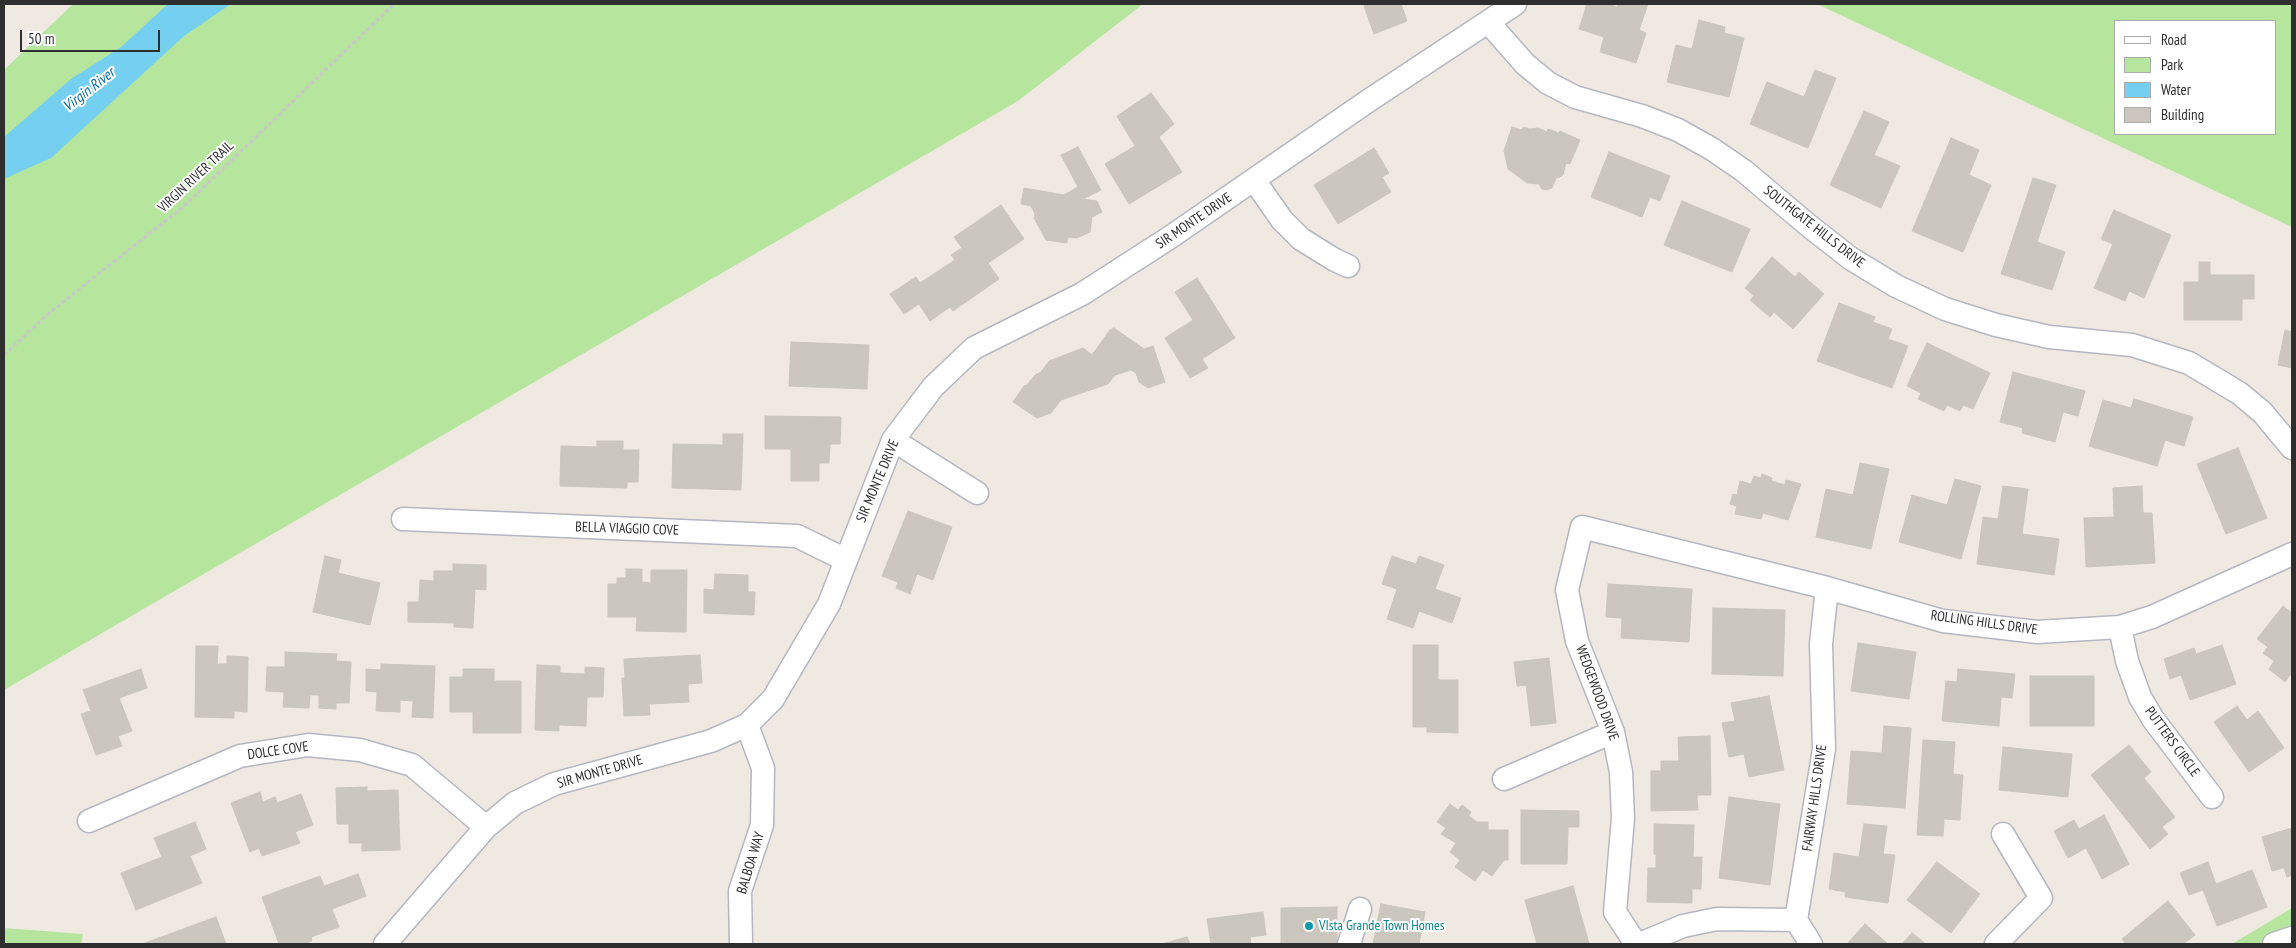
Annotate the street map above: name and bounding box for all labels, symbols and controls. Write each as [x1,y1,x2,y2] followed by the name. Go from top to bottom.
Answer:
[22,20,162,52] scale bar
[2114,20,2276,135] legend
[28,29,54,48] text: 50 m
[2161,30,2187,49] text: Road
[2161,55,2183,74] text: Park
[60,64,118,116] water label: Virgin River
[2161,80,2191,99] text: Water
[2161,105,2204,124] text: Building
[155,138,237,216] street label: VIRGIN RIVER TRAIL
[1760,182,1868,272] street label: SOUTHGATE HILLS DRIVE
[1153,189,1235,253] street label: SIR MONTE DRIVE
[853,437,903,525] street label: SIR MONTE DRIVE
[575,519,679,539] street label: BELLA VIAGGIO COVE
[1930,607,2038,639] street label: ROLLING HILLS DRIVE
[1572,643,1622,743] street label: WEDGEWOOD DRIVE
[2141,704,2203,780] street label: PUTTERS CIRCLE
[246,738,310,764] street label: DOLCE COVE
[1799,744,1831,852] street label: FAIRWAY HILLS DRIVE
[555,752,645,792] street label: SIR MONTE DRIVE
[734,830,768,896] street label: BALBOA WAY
[1319,918,1444,934] place label: VIsta Grande Town Homes
[1303,920,1315,932] marker: VIsta Grande Town Homes

